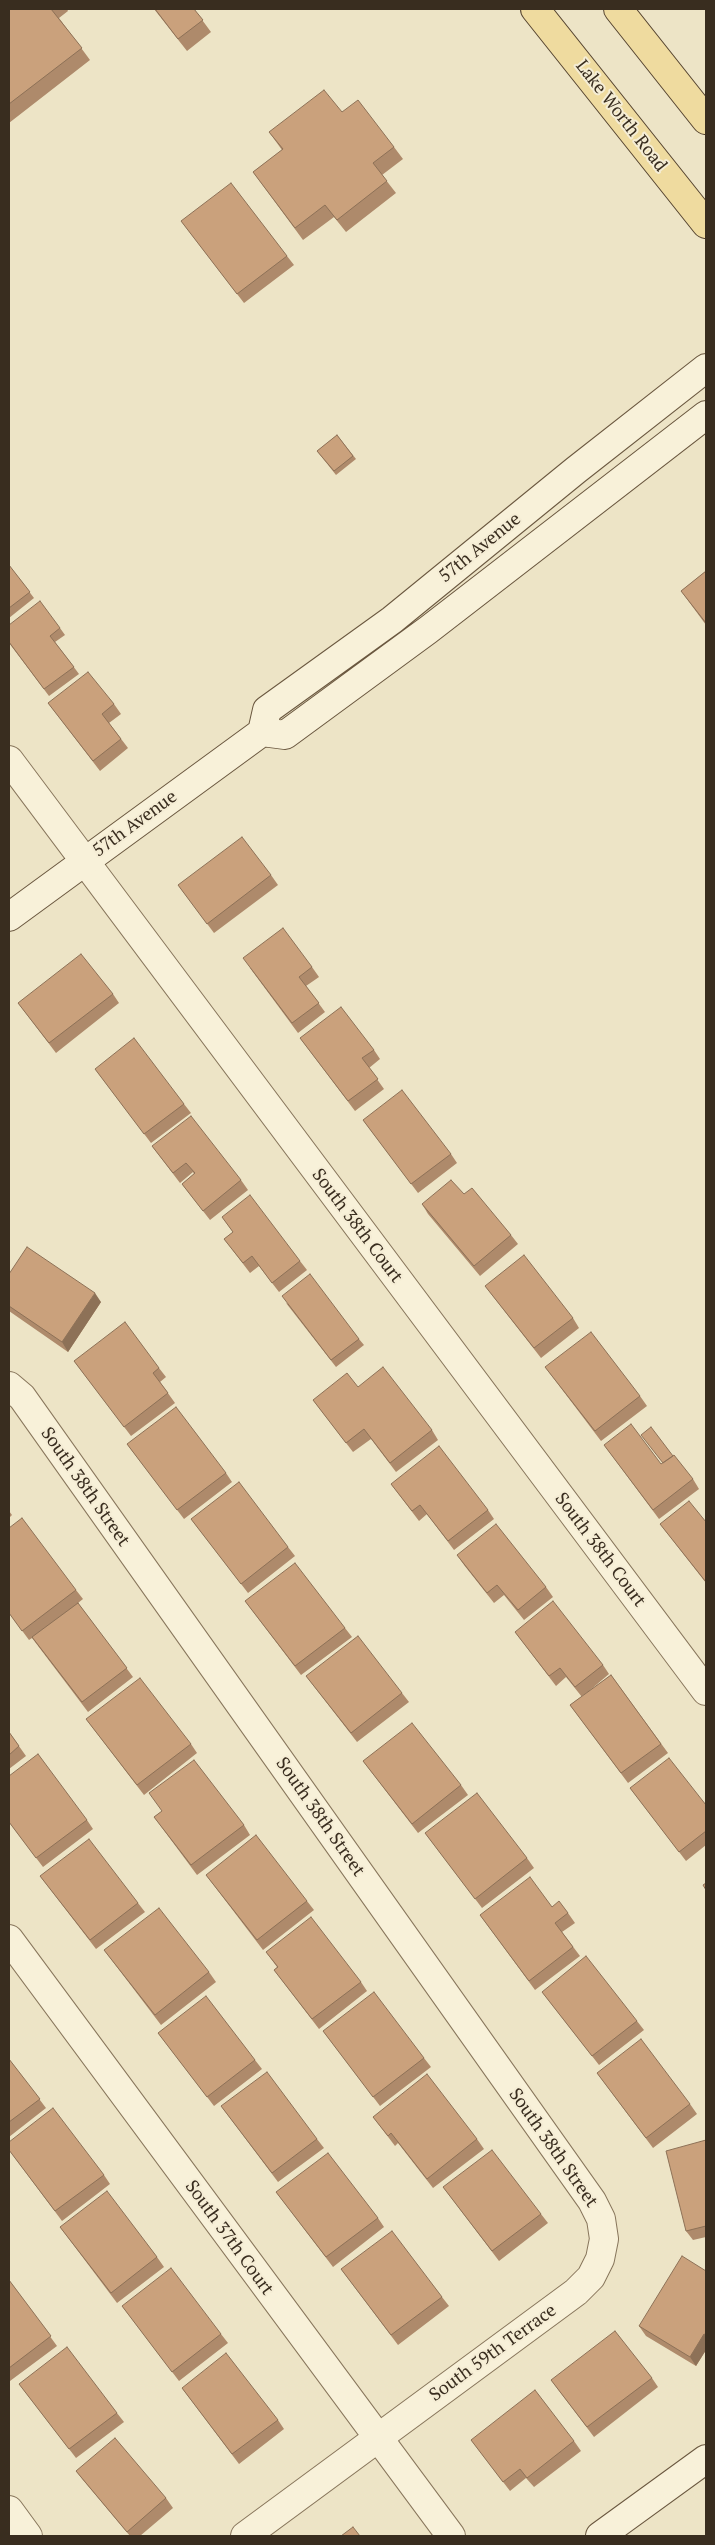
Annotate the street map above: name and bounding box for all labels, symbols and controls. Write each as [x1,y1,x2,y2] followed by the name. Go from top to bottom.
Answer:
[571,56,671,176] street label: Lake Worth Road
[435,508,525,588] street label: 57th Avenue
[89,786,181,862] street label: 57th Avenue
[307,1165,407,1287] street label: South 38th Court
[36,1423,134,1551] street label: South 38th Street
[550,1489,650,1611] street label: South 38th Court
[271,1753,369,1881] street label: South 38th Street
[504,2084,602,2212] street label: South 38th Street
[180,2176,278,2300] street label: South 37th Court
[425,2300,561,2406] street label: South 59th Terrace

